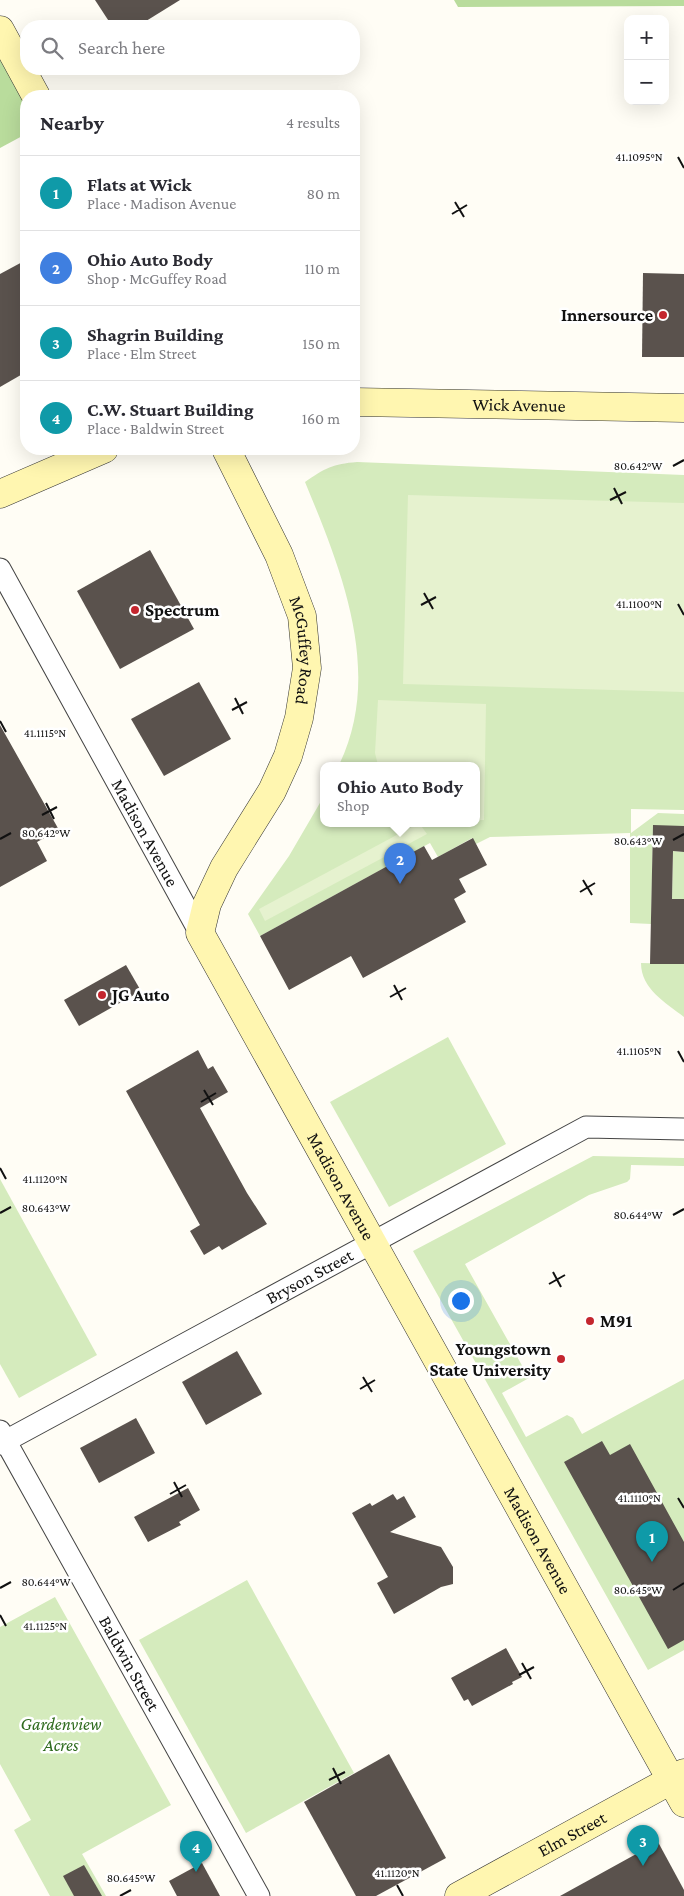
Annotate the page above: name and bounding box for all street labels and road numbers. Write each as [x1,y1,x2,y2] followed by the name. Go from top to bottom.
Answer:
[472,394,566,416] street label: Wick Avenue
[285,593,317,707] street label: McGuffey Road
[107,776,183,890] street label: Madison Avenue
[303,1129,379,1244] street label: Madison Avenue
[263,1244,357,1308] street label: Bryson Street
[500,1483,576,1598] street label: Madison Avenue
[95,1612,164,1715] street label: Baldwin Street
[535,1807,611,1861] street label: Elm Street

